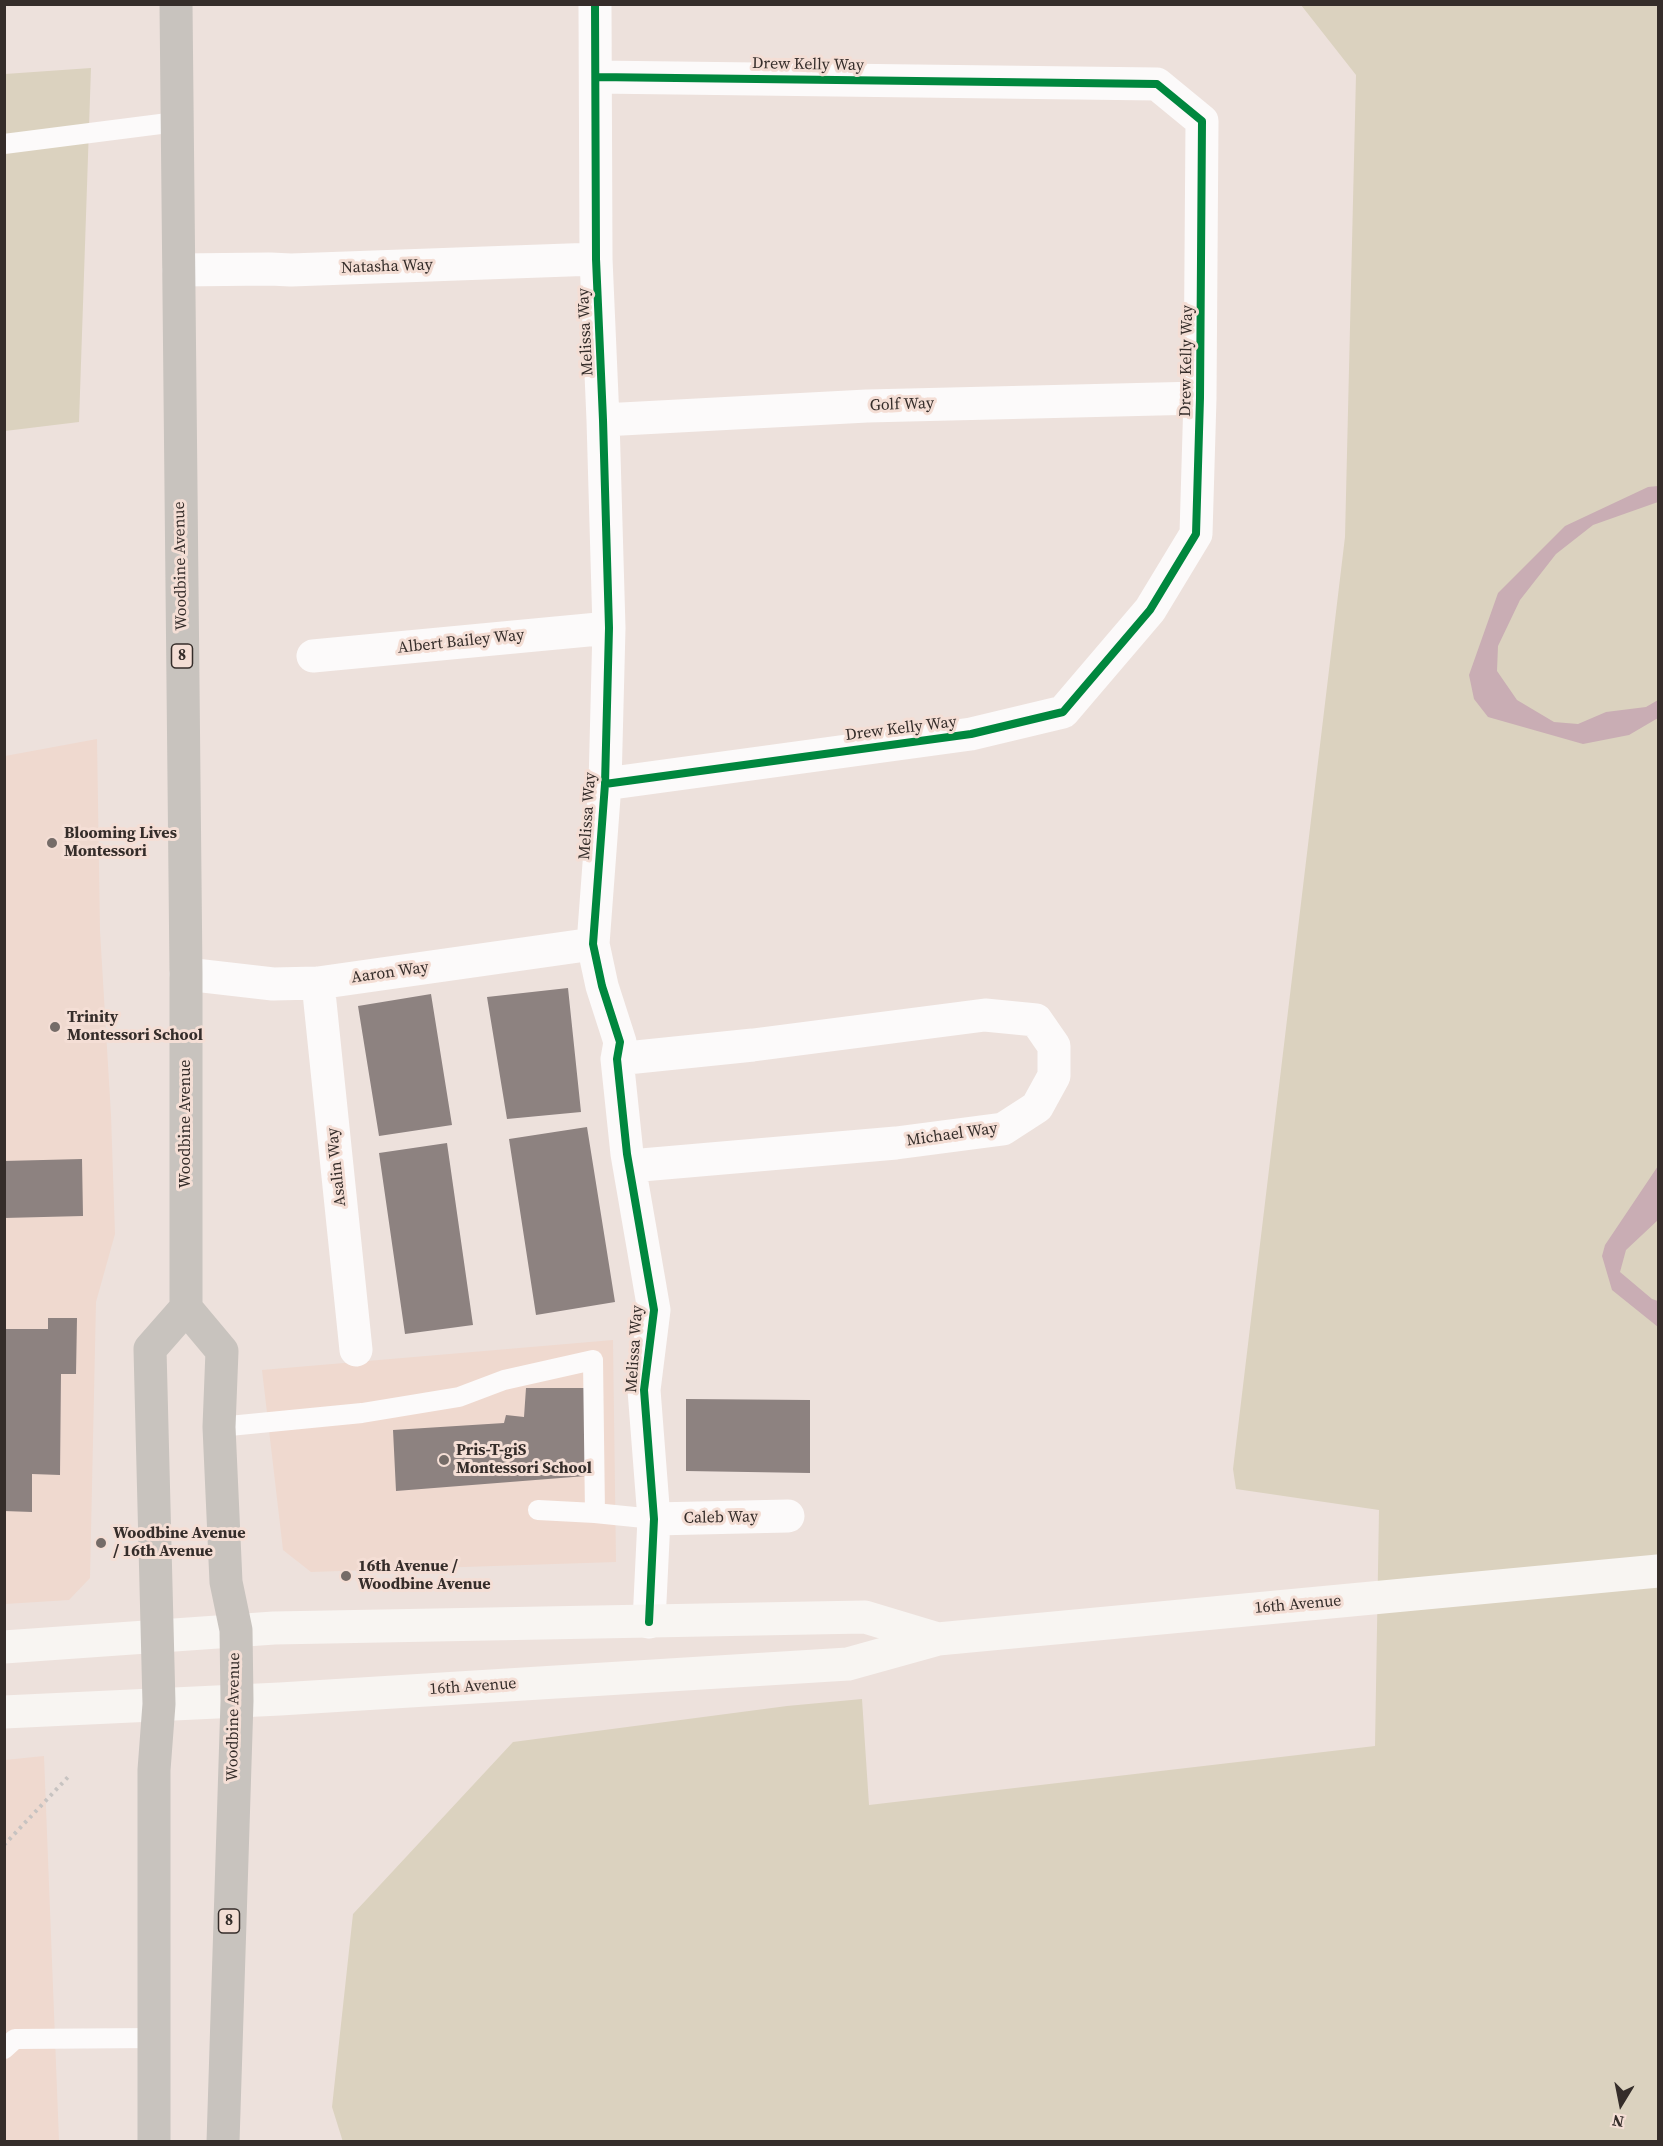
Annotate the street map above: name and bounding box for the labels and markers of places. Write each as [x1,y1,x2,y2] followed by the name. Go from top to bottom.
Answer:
[64,824,177,862] place label: Blooming Lives Montessori
[45,836,59,850] marker: Blooming Lives Montessori
[67,1008,203,1046] place label: Trinity Montessori School
[48,1020,62,1034] marker: Trinity Montessori School
[456,1441,592,1479] place label: Pris-T-giS Montessori School
[437,1453,451,1467] marker: Pris-T-giS Montessori School
[113,1524,246,1562] place label: Woodbine Avenue / 16th Avenue
[94,1536,108,1550] marker: Woodbine Avenue / 16th Avenue
[358,1557,491,1595] place label: 16th Avenue / Woodbine Avenue
[339,1569,353,1583] marker: 16th Avenue / Woodbine Avenue

